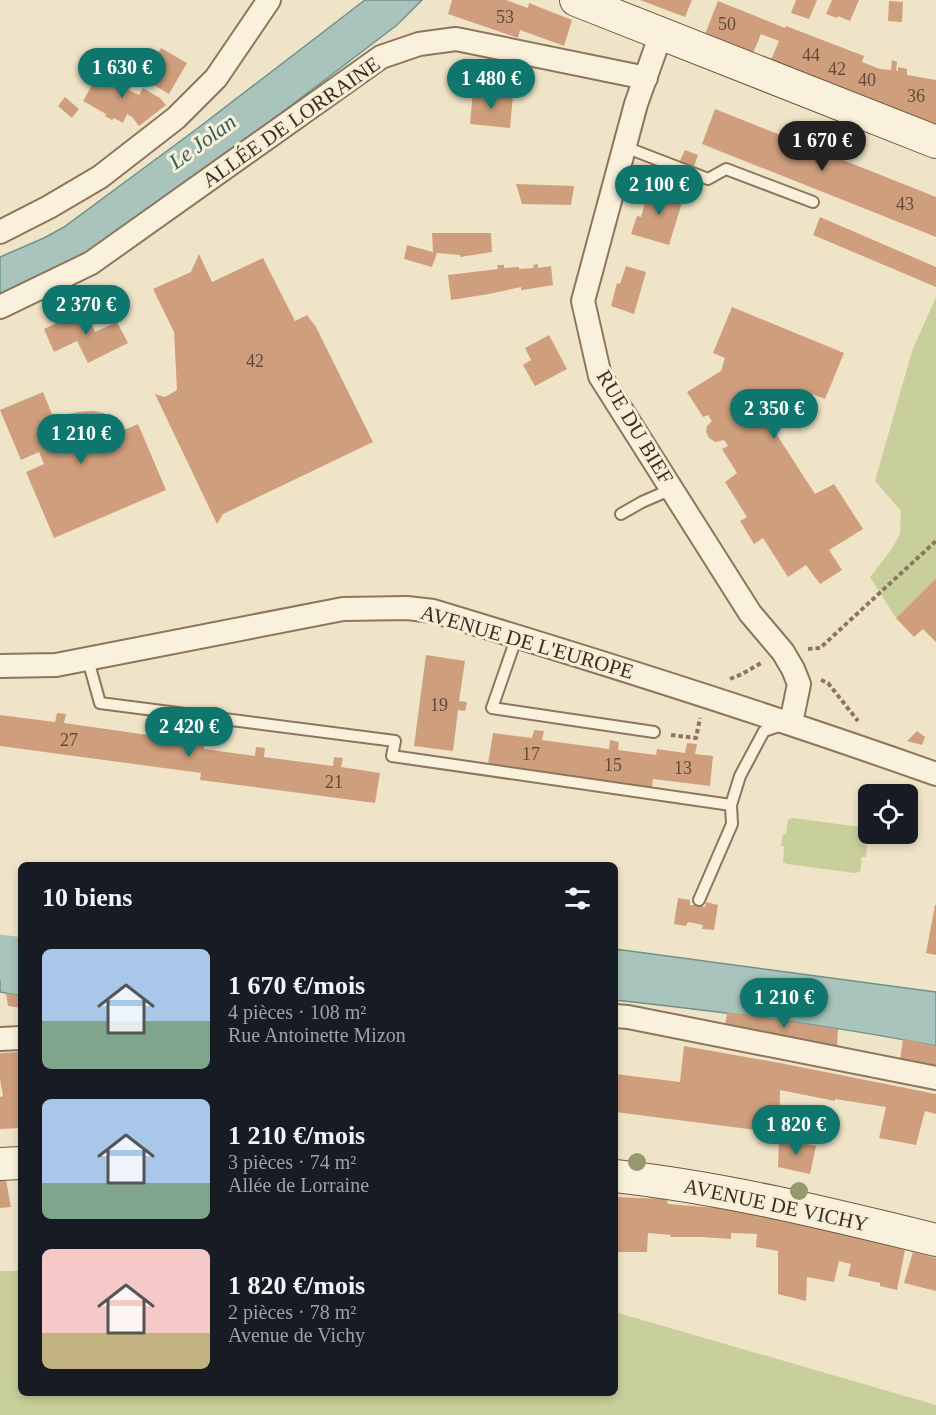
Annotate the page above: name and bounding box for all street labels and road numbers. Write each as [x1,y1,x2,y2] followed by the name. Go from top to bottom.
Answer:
[198,52,384,192] street label: ALLÉE DE LORRAINE
[592,366,678,488] street label: RUE DU BIEF
[418,600,636,684] street label: AVENUE DE L'EUROPE
[681,1174,871,1236] street label: AVENUE DE VICHY

